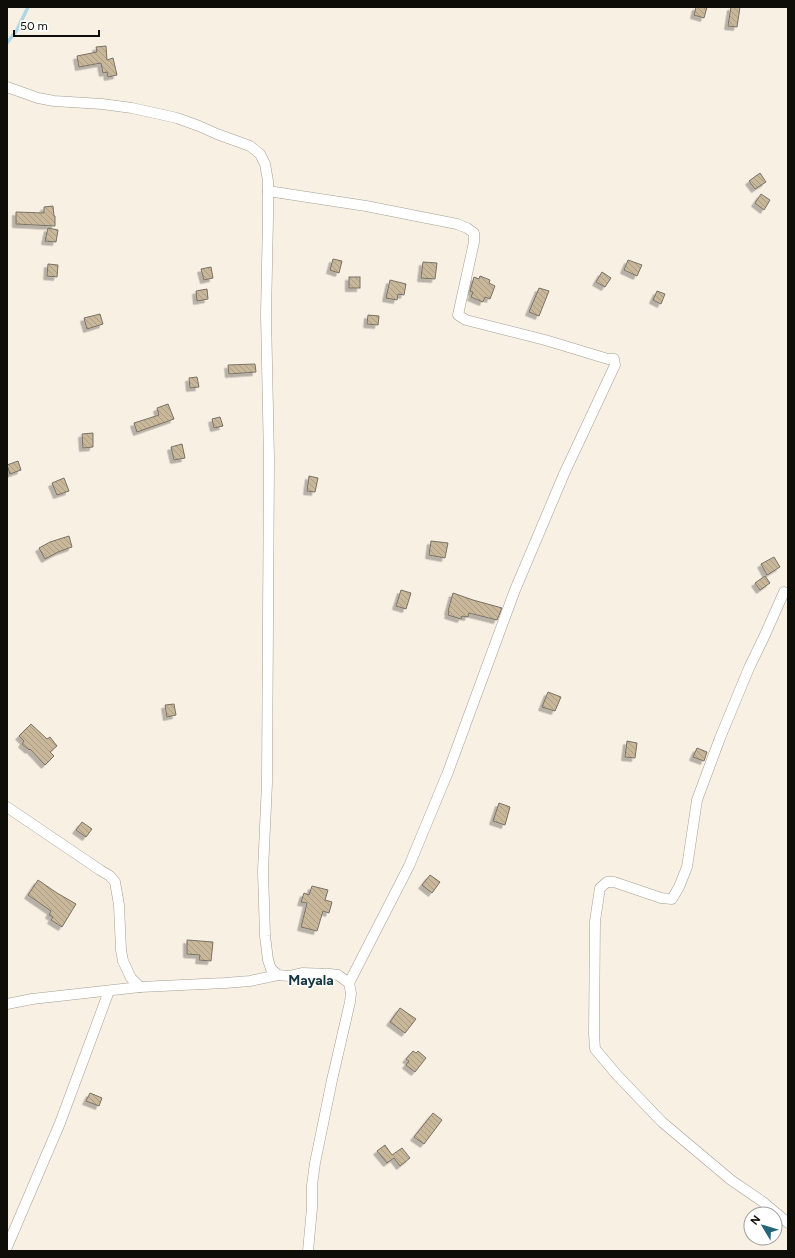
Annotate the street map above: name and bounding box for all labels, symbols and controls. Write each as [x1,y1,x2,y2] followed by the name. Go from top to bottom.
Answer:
[14,12,99,38] scale bar
[20,19,48,33] text: 50 m
[288,972,334,989] district label: Mayala
[743,1206,783,1246] north arrow
[748,1213,763,1228] text: N

